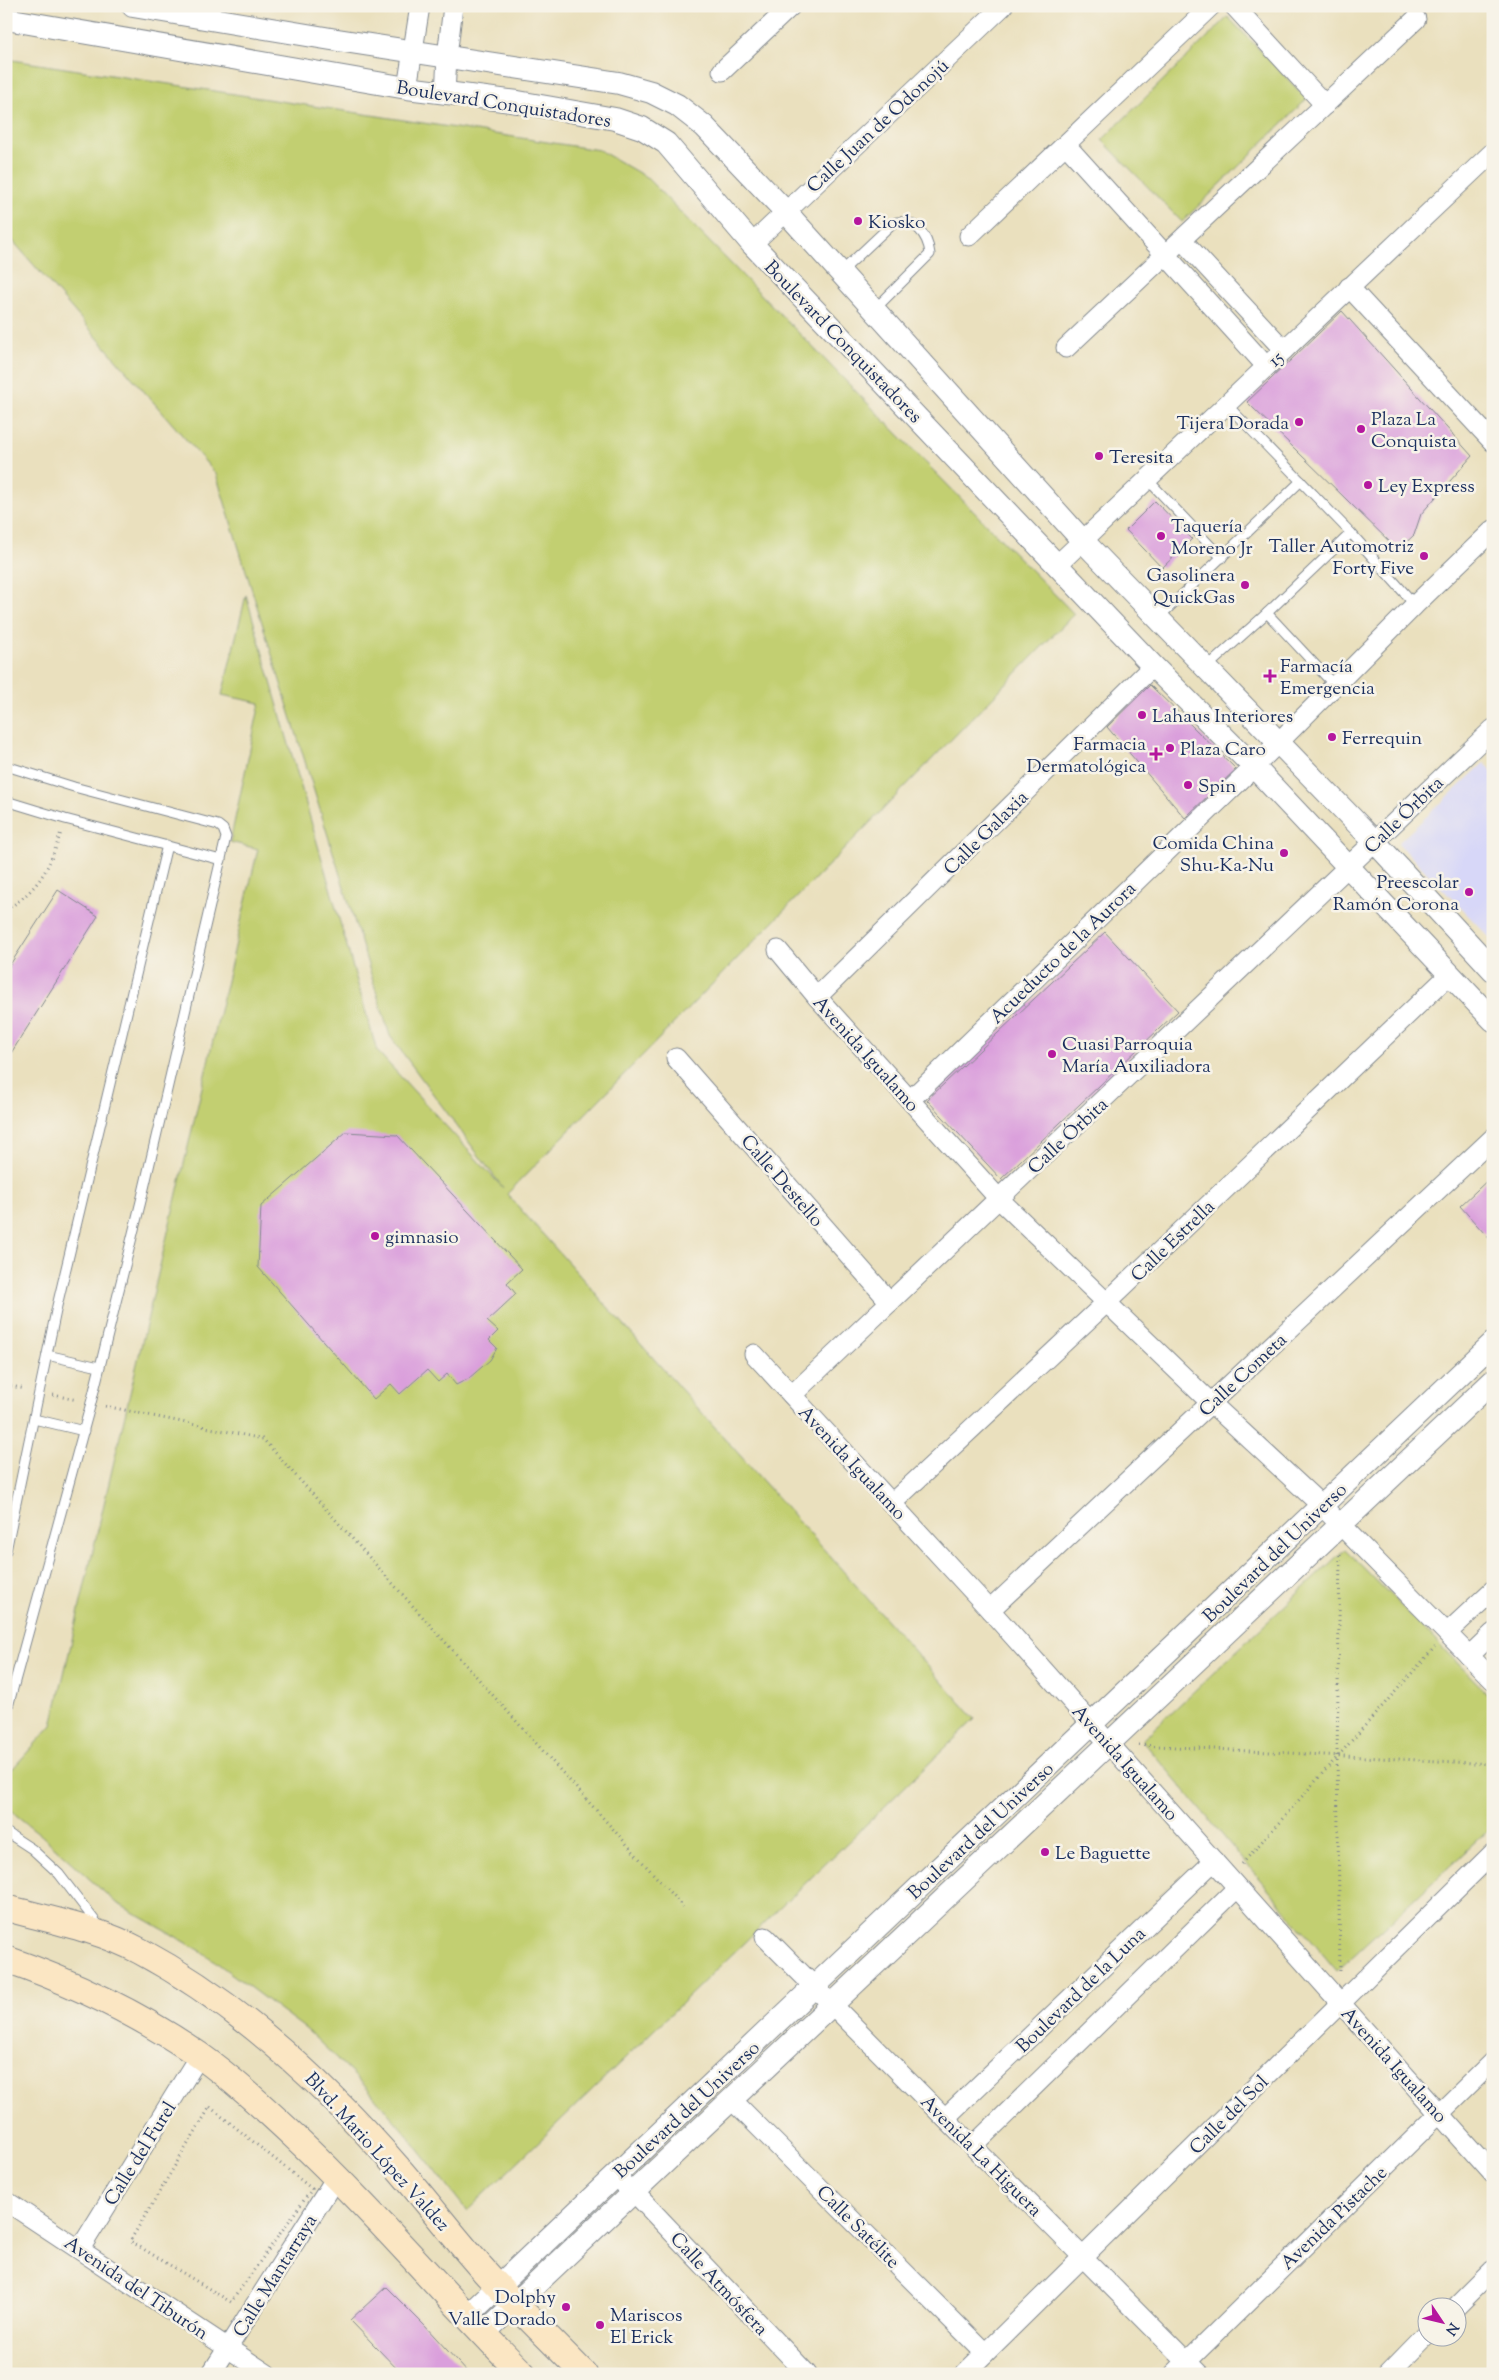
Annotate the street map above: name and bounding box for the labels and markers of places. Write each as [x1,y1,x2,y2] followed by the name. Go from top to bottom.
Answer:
[868,210,925,237] place label: Kiosko
[852,215,864,227] marker: Kiosko
[1371,407,1457,456] place label: Plaza La Conquista
[1177,411,1289,438] place label: Tijera Dorada
[1293,416,1305,428] marker: Tijera Dorada
[1355,423,1367,435] marker: Plaza La Conquista
[1109,445,1174,472] place label: Teresita
[1093,450,1105,462] marker: Teresita
[1378,474,1475,501] place label: Ley Express
[1362,479,1374,491] marker: Ley Express
[1171,514,1253,563] place label: Taquería Moreno Jr
[1155,530,1167,542] marker: Taquería Moreno Jr
[1268,534,1414,583] place label: Taller Automotriz Forty Five
[1418,550,1430,562] marker: Taller Automotriz Forty Five
[1146,563,1235,612] place label: Gasolinera QuickGas
[1239,579,1251,591] marker: Gasolinera QuickGas
[1280,654,1375,703] place label: Farmacía Emergencia
[1264,670,1276,682] marker: Farmacía Emergencia
[1152,704,1293,731] place label: Lahaus Interiores
[1136,709,1148,721] marker: Lahaus Interiores
[1342,726,1422,753] place label: Ferrequin
[1326,731,1338,743] marker: Ferrequin
[1026,732,1146,781] place label: Farmacia Dermatológica
[1180,737,1266,764] place label: Plaza Caro
[1164,742,1176,754] marker: Plaza Caro
[1150,748,1162,760] marker: Farmacia Dermatológica
[1198,774,1237,801] place label: Spin
[1182,779,1194,791] marker: Spin
[1152,831,1274,880] place label: Comida China Shu-Ka-Nu
[1278,847,1290,859] marker: Comida China Shu-Ka-Nu
[1333,870,1459,919] place label: Preescolar Ramón Corona
[1463,886,1475,898] marker: Preescolar Ramón Corona
[1062,1032,1211,1081] place label: Cuasi Parroquia María Auxiliadora
[1046,1048,1058,1060] marker: Cuasi Parroquia María Auxiliadora
[385,1225,459,1252] place label: gimnasio
[369,1230,381,1242] marker: gimnasio
[1055,1841,1151,1868] place label: Le Baguette
[1039,1846,1051,1858] marker: Le Baguette
[448,2285,557,2334] place label: Dolphy Valle Dorado
[560,2301,572,2313] marker: Dolphy Valle Dorado
[610,2303,682,2352] place label: Mariscos El Erick
[594,2319,606,2331] marker: Mariscos El Erick

